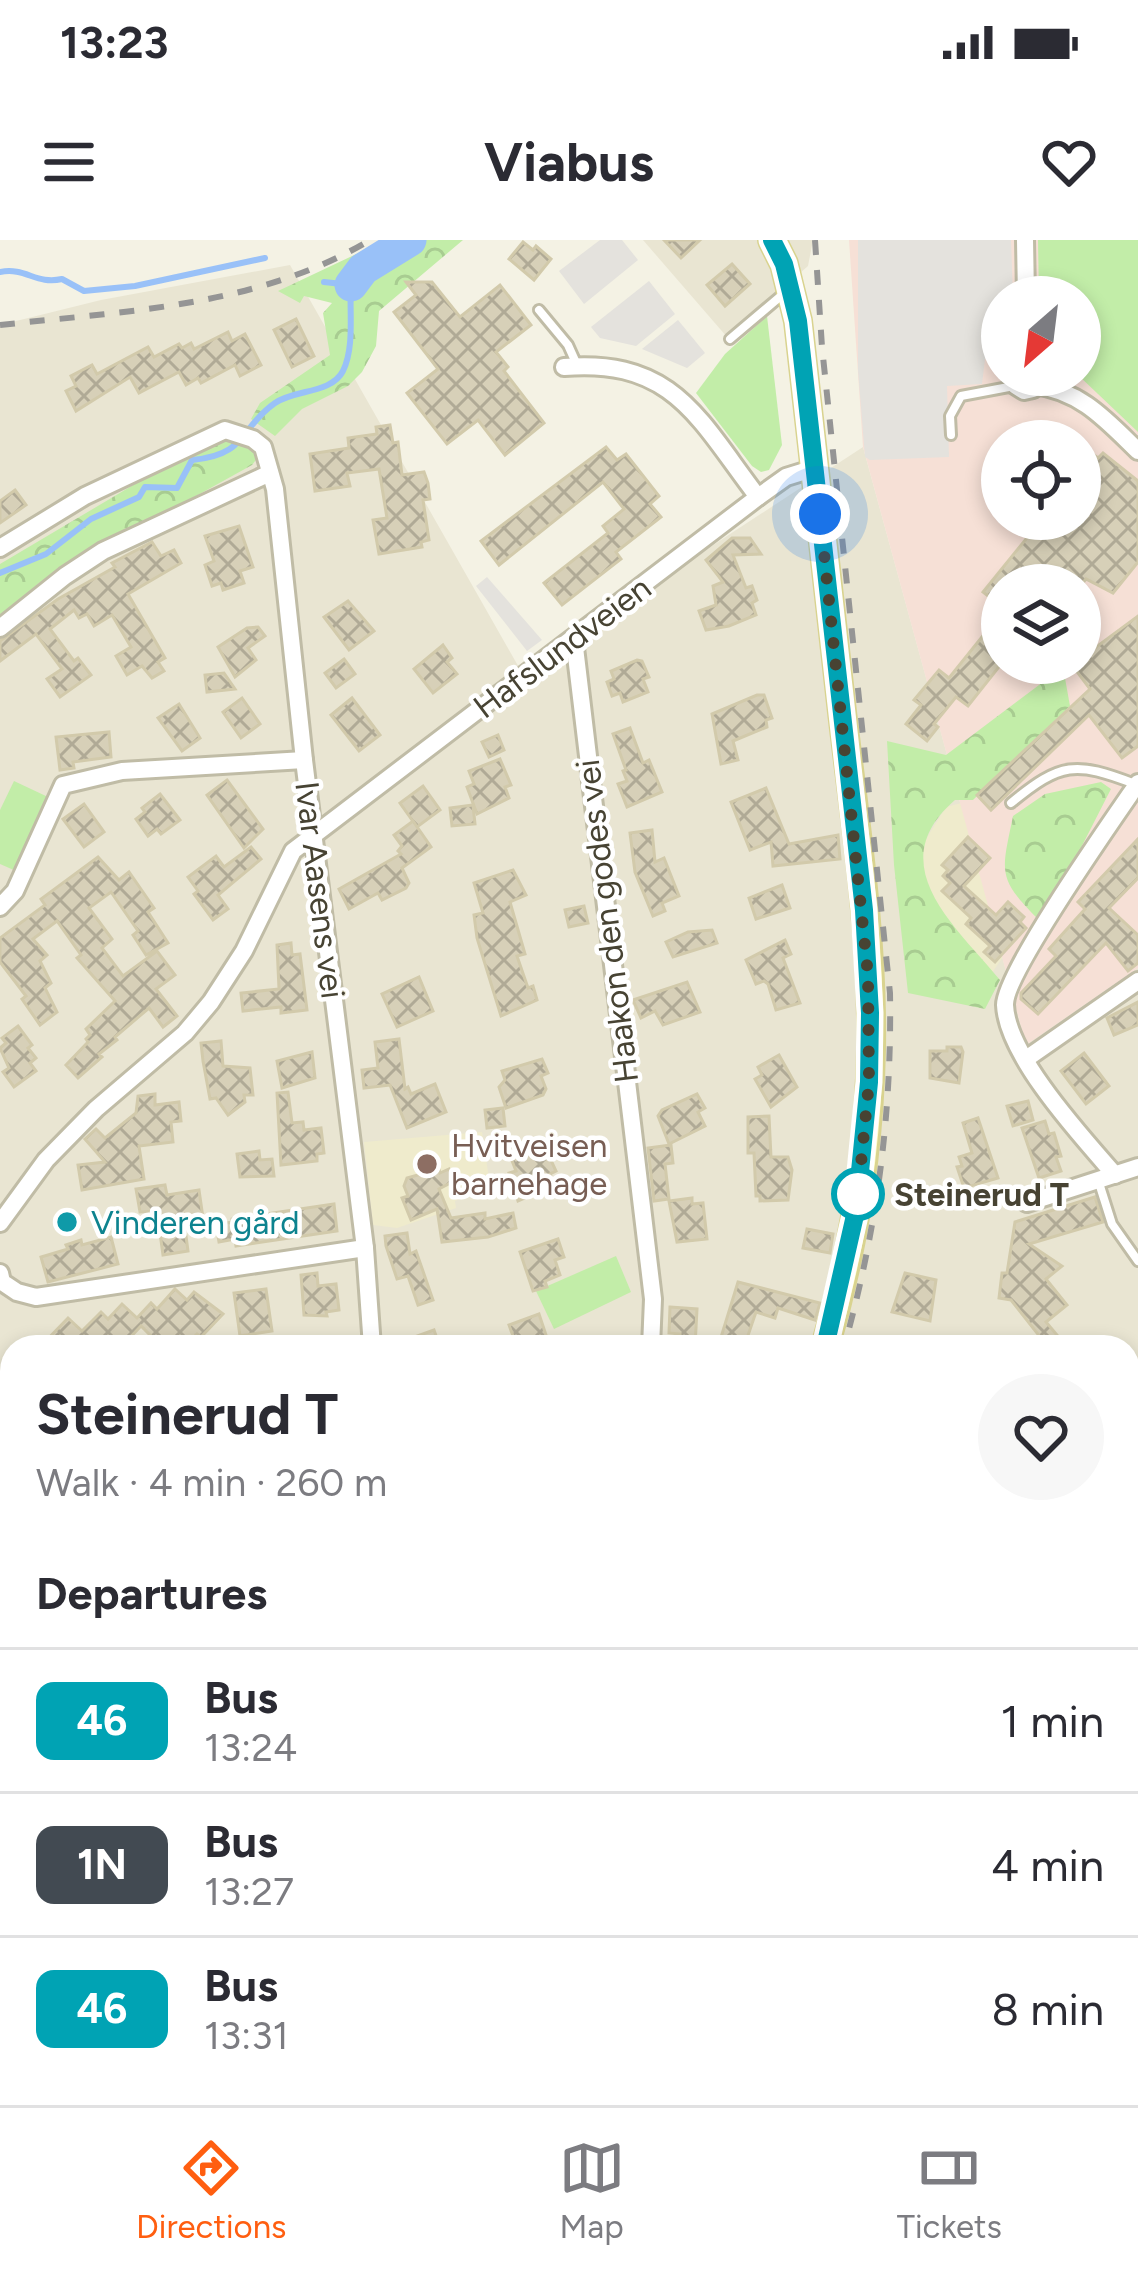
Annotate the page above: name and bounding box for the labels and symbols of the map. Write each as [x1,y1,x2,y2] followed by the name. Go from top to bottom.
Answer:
[981,276,1101,396] north arrow
[790,484,850,544] your location
[466,568,658,726] street label: Hafslundveien
[568,757,646,1085] street label: Haakon den godes vei
[287,779,353,1001] street label: Ivar Aasens vei
[451,1126,607,1203] place label: Hvitveisen barnehage
[414,1151,440,1177] marker: Hvitveisen barnehage
[833,1169,883,1219] marker: Steinerud T
[894,1175,1069,1214] place label: Steinerud T
[91,1203,300,1242] place label: Vinderen gård
[54,1209,80,1235] marker: Vinderen gård

